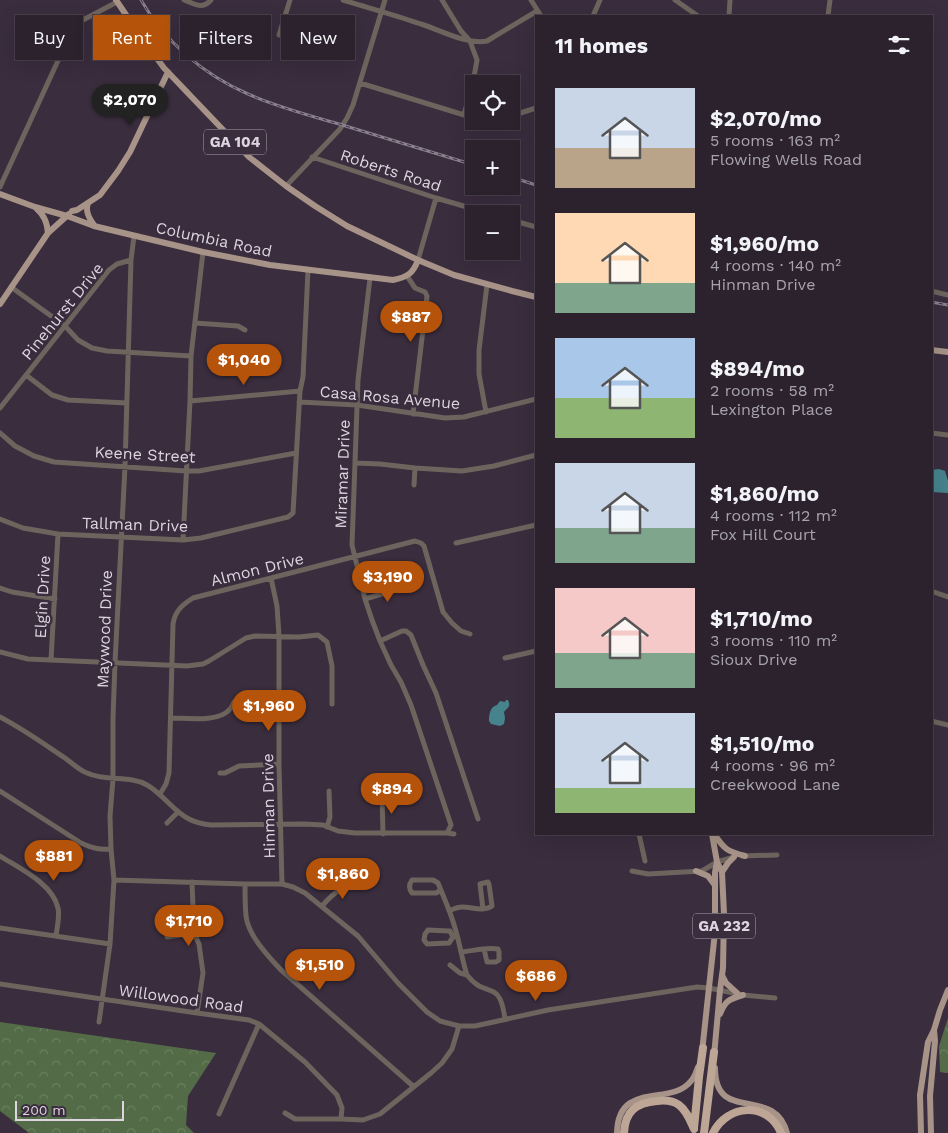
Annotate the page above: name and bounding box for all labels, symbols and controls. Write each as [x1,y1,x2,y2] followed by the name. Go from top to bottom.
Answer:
[15,15,83,60] chip: Buy
[93,15,170,60] chip: Rent
[180,15,271,60] chip: Filters
[281,15,355,60] chip: New
[885,31,913,59] icon: filters
[555,33,648,58] text: 11 homes
[465,75,520,260] map controls
[465,75,520,130] button: locate
[89,84,171,126] pin: $2,070
[103,90,157,109] text: $2,070
[710,106,822,131] text: $2,070/mo
[595,108,655,168] icon: home
[204,130,266,154] road number: GA 104
[710,131,840,150] text: 5 rooms · 163 m²
[465,140,520,195] button: +
[338,145,444,196] street label: Roberts Road
[710,150,862,169] text: Flowing Wells Road
[465,205,520,260] button: −
[154,218,274,261] street label: Columbia Road
[710,231,819,256] text: $1,960/mo
[595,233,655,293] icon: home
[710,256,841,275] text: 4 rooms · 140 m²
[17,259,107,364] street label: Pinehurst Drive
[710,275,815,294] text: Hinman Drive
[381,300,441,343] pin: $887
[391,307,431,326] text: $887
[203,344,285,386] pin: $1,040
[218,350,270,369] text: $1,040
[710,356,805,381] text: $894/mo
[595,358,655,418] icon: home
[710,381,834,400] text: 2 rooms · 58 m²
[319,382,461,413] street label: Casa Rosa Avenue
[710,400,833,419] text: Lexington Place
[331,419,354,529] street label: Miramar Drive
[94,442,196,467] street label: Keene Street
[710,481,819,506] text: $1,860/mo
[595,483,655,543] icon: home
[710,506,837,525] text: 4 rooms · 112 m²
[82,513,188,536] street label: Tallman Drive
[710,525,816,544] text: Fox Hill Court
[209,549,306,590] street label: Almon Drive
[31,555,54,639] street label: Elgin Drive
[347,560,429,603] pin: $3,190
[363,567,413,586] text: $3,190
[93,570,116,688] street label: Maywood Drive
[710,606,813,631] text: $1,710/mo
[595,608,655,668] icon: home
[710,631,837,650] text: 3 rooms · 110 m²
[710,650,797,669] text: Sioux Drive
[228,690,310,732] pin: $1,960
[243,696,295,715] text: $1,960
[710,731,814,756] text: $1,510/mo
[595,733,655,793] icon: home
[258,753,279,859] street label: Hinman Drive
[710,756,835,775] text: 4 rooms · 96 m²
[362,772,422,815] pin: $894
[710,775,840,794] text: Creekwood Lane
[372,779,412,798] text: $894
[24,840,84,882] pin: $881
[35,846,73,865] text: $881
[302,858,384,900] pin: $1,860
[317,864,369,883] text: $1,860
[148,904,230,947] pin: $1,710
[166,911,212,930] text: $1,710
[693,914,755,938] road number: GA 232
[279,948,361,991] pin: $1,510
[296,955,344,974] text: $1,510
[506,960,566,1002] pin: $686
[516,966,556,985] text: $686
[117,980,244,1017] street label: Willowood Road
[15,1098,124,1121] scale bar
[22,1102,66,1118] text: 200 m

